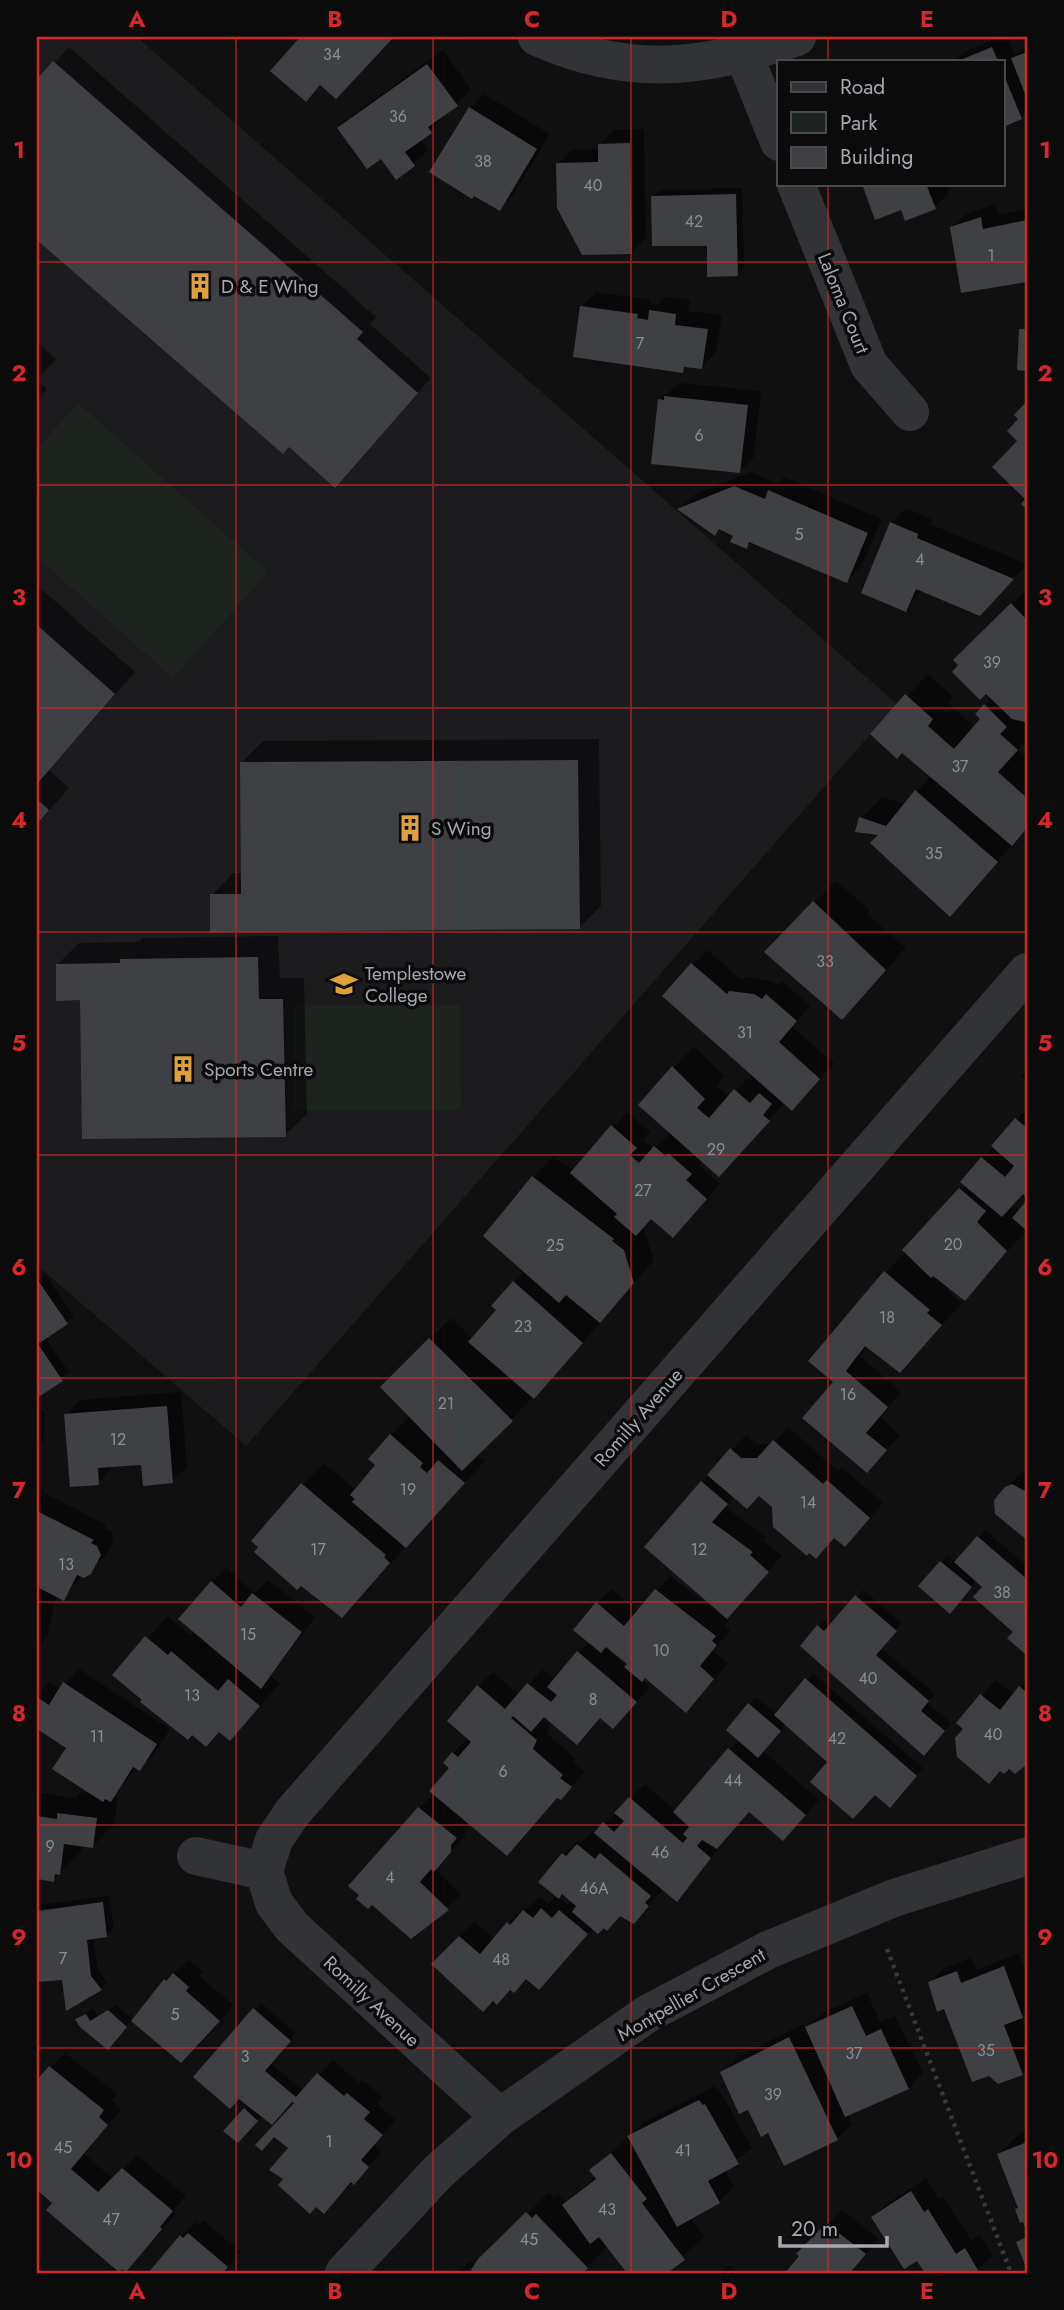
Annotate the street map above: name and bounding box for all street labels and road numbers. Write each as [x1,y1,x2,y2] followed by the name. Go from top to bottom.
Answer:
[811,249,876,358] street label: Laloma Court
[588,1362,689,1473] street label: Romilly Avenue
[612,1941,771,2048] street label: Montpellier Crescent
[318,1950,426,2053] street label: Romilly Avenue

